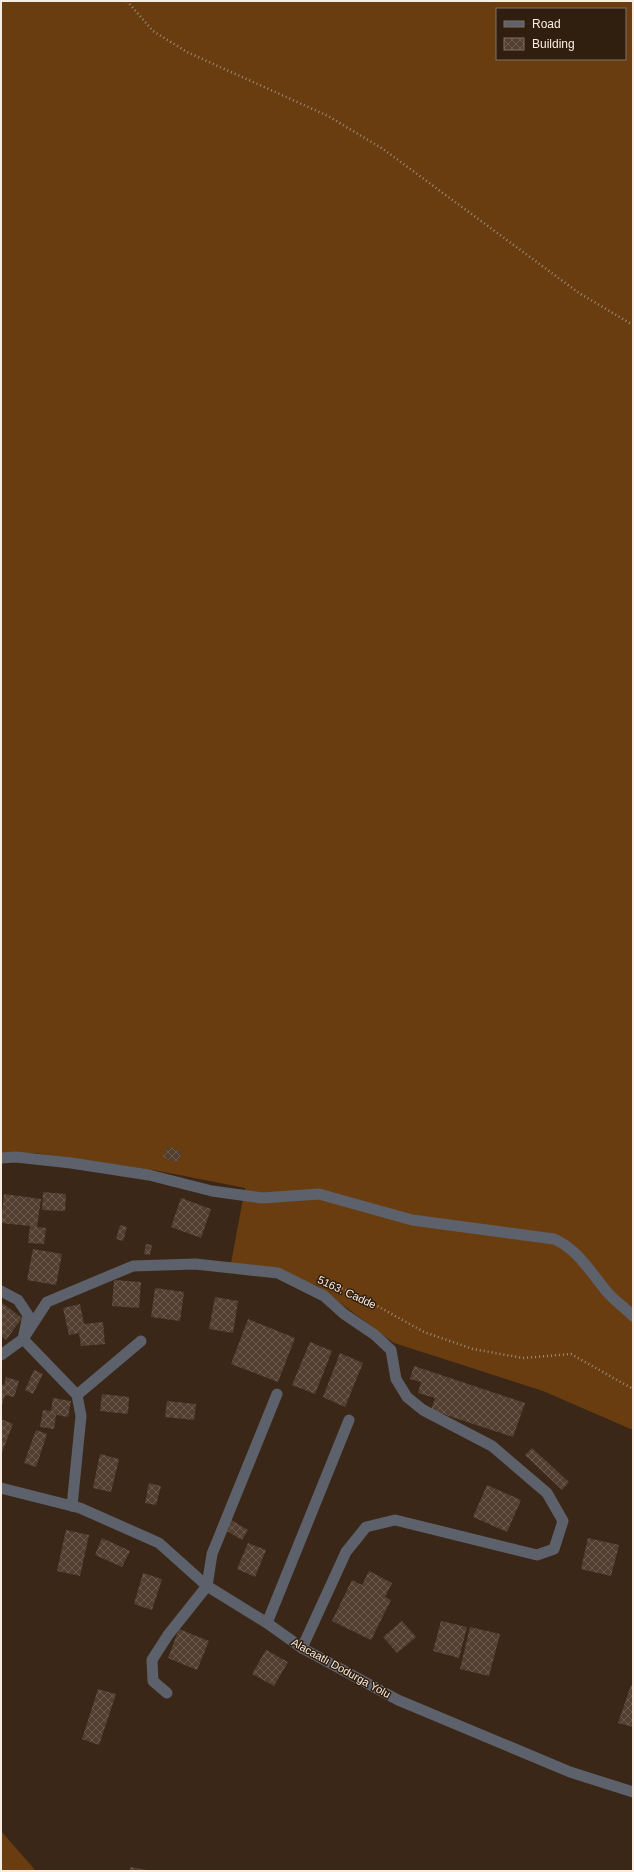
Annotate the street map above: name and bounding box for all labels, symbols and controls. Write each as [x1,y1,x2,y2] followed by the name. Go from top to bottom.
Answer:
[496,8,626,60] legend
[532,17,561,31] text: Road
[532,37,575,51] text: Building
[316,1273,378,1311] street label: 5163. Cadde
[289,1636,393,1700] street label: Alacaatlı Dodurga Yolu

